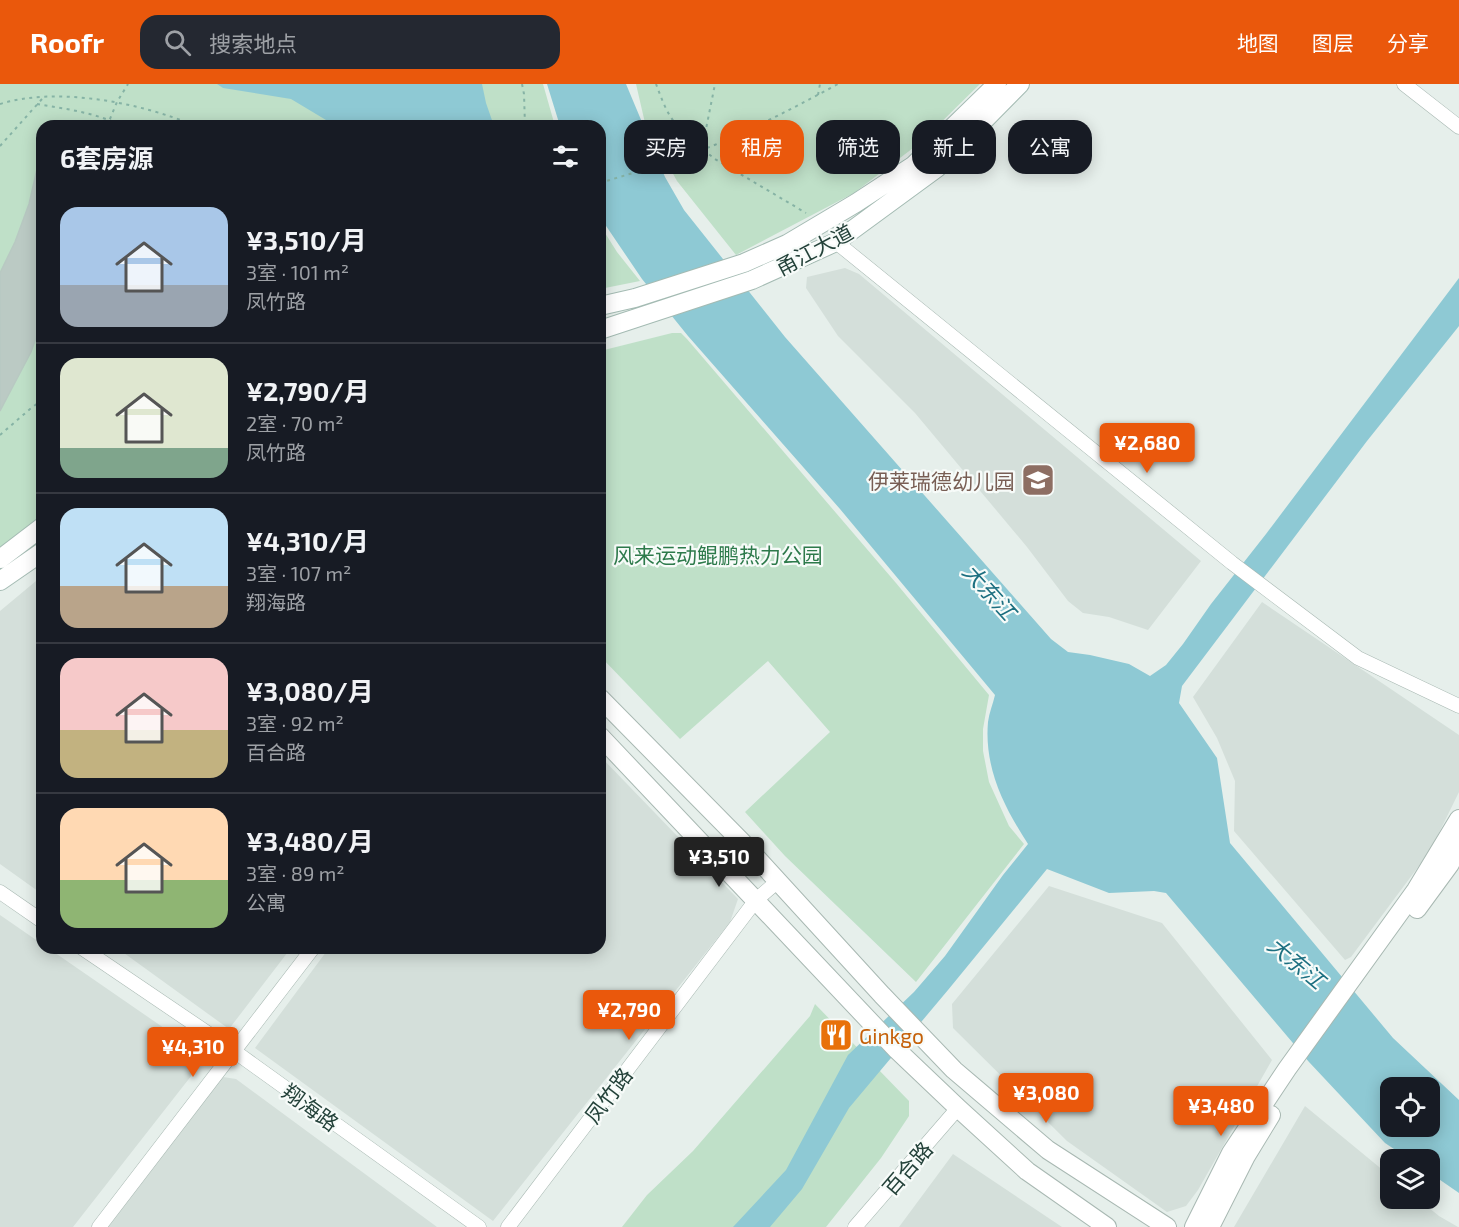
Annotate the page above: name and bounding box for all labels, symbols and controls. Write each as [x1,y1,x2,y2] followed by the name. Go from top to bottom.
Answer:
[140,15,560,69] search box
[30,25,104,59] text: Roofr
[161,26,194,59] icon: search
[209,30,297,56] text: 搜索地点
[1237,30,1279,55] text: 地图
[1312,30,1354,55] text: 图层
[1387,30,1429,55] text: 分享
[624,120,708,174] chip: 买房
[720,120,804,174] chip: 租房
[816,120,900,174] chip: 筛选
[912,120,996,174] chip: 新上
[1008,120,1092,174] chip: 公寓
[549,140,582,173] icon: filters
[60,142,153,173] text: 6套房源
[771,218,857,280] street label: 甬江大道
[246,224,367,255] text: ¥3,510/月
[108,231,180,303] icon: home
[246,260,349,284] text: 3室 · 101 m²
[246,289,306,313] text: 凤竹路
[246,375,370,406] text: ¥2,790/月
[108,382,180,454] icon: home
[246,411,343,435] text: 2室 · 70 m²
[1098,423,1196,474] pin: ¥2,680
[1114,430,1180,454] text: ¥2,680
[246,440,306,464] text: 凤竹路
[1020,462,1056,498] school or university icon: 伊莱瑞德幼儿园
[868,468,1015,493] place label: 伊莱瑞德幼儿园
[246,525,369,556] text: ¥4,310/月
[108,532,180,604] icon: home
[613,542,823,567] park label: 风来运动鲲鹏热力公园
[958,558,1023,626] water label: 大东江
[246,561,351,585] text: 3室 · 107 m²
[246,590,306,614] text: 翔海路
[246,675,374,706] text: ¥3,080/月
[108,682,180,754] icon: home
[246,711,344,735] text: 3室 · 92 m²
[246,740,306,764] text: 百合路
[246,825,374,856] text: ¥3,480/月
[108,832,180,904] icon: home
[670,837,768,888] pin: ¥3,510
[688,844,750,868] text: ¥3,510
[246,861,345,885] text: 3室 · 89 m²
[246,890,286,914] text: 公寓
[1263,931,1332,994] water label: 大东江
[580,990,678,1041] pin: ¥2,790
[597,997,661,1021] text: ¥2,790
[818,1017,854,1053] restaurant icon: Ginkgo
[859,1023,924,1048] place label: Ginkgo
[144,1027,242,1078] pin: ¥4,310
[161,1034,225,1058] text: ¥4,310
[579,1062,637,1128] street label: 凤竹路
[997,1073,1095,1124] pin: ¥3,080
[1380,1077,1440,1209] map controls
[1380,1077,1440,1137] button: locate
[278,1078,344,1136] street label: 翔海路
[1012,1080,1080,1104] text: ¥3,080
[1172,1086,1270,1137] pin: ¥3,480
[1187,1093,1255,1117] text: ¥3,480
[877,1136,937,1200] street label: 百合路
[1380,1149,1440,1209] button: layers

